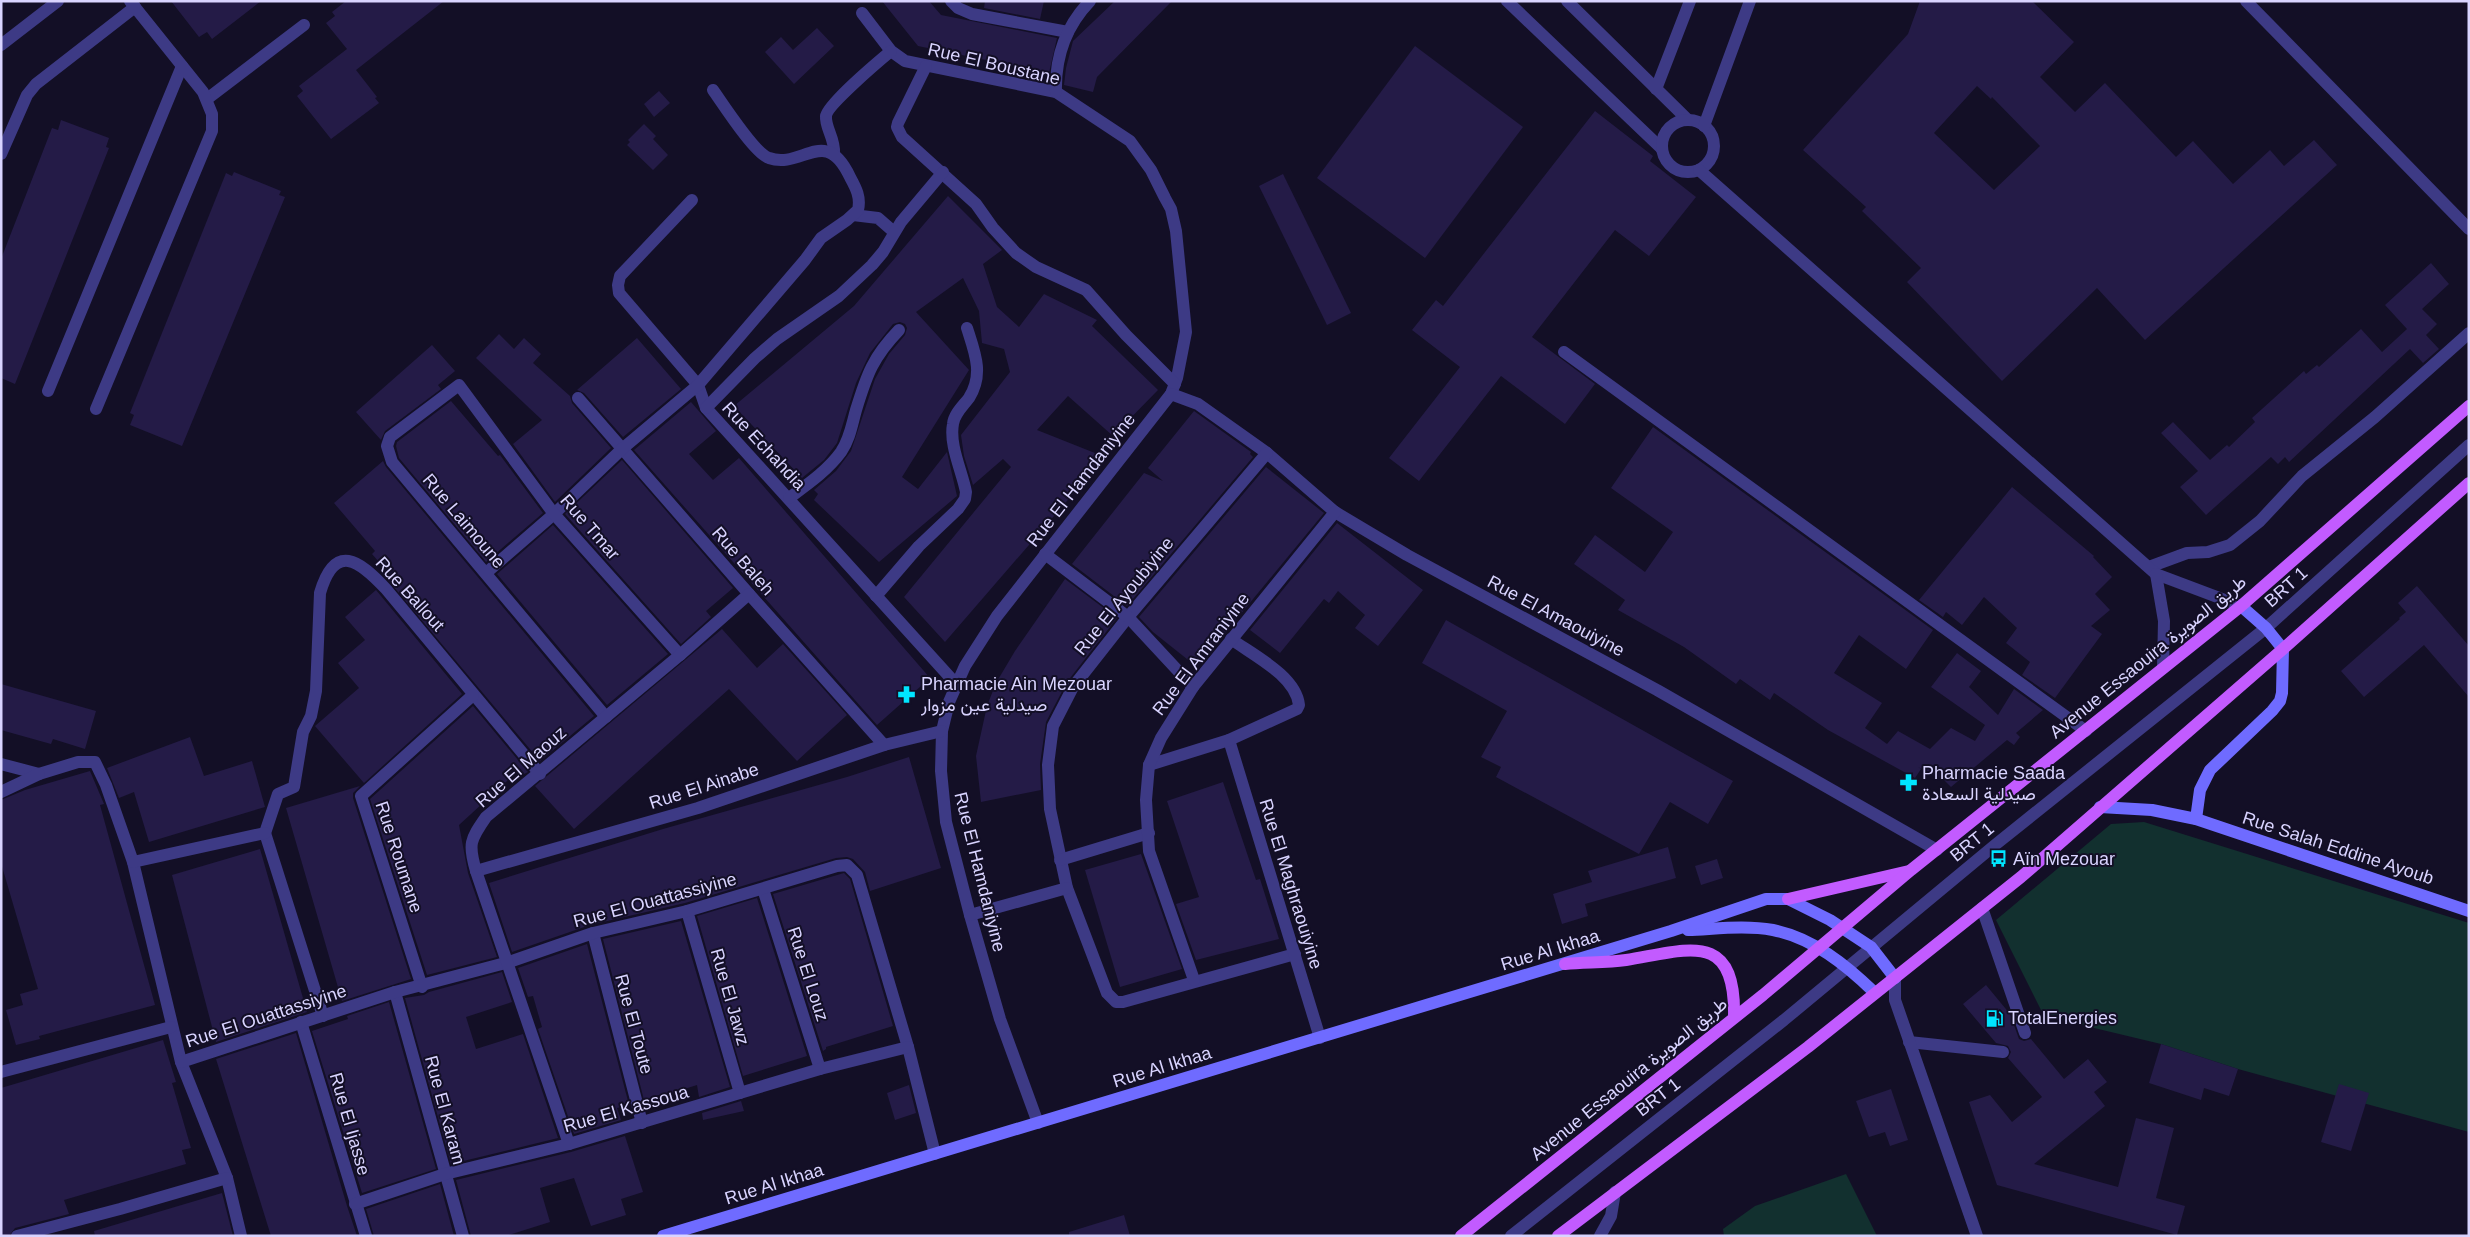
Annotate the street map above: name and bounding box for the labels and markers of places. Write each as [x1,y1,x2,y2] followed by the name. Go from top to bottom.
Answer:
[920,674,1112,716] place label: Pharmacie Ain Mezouar صيدلية عين مزوار
[897,684,917,704] pharmacy icon: Pharmacie Ain Mezouar صيدلية عين مزوار
[1922,763,2066,804] place label: Pharmacie Saada صيدلية السعادة
[1898,773,1918,793] pharmacy icon: Pharmacie Saada صيدلية السعادة
[1989,849,2009,869] bus stop icon: Aïn Mezouar
[2013,849,2115,869] place label: Aïn Mezouar
[1984,1008,2004,1028] fuel station icon: TotalEnergies
[2008,1008,2117,1028] place label: TotalEnergies

